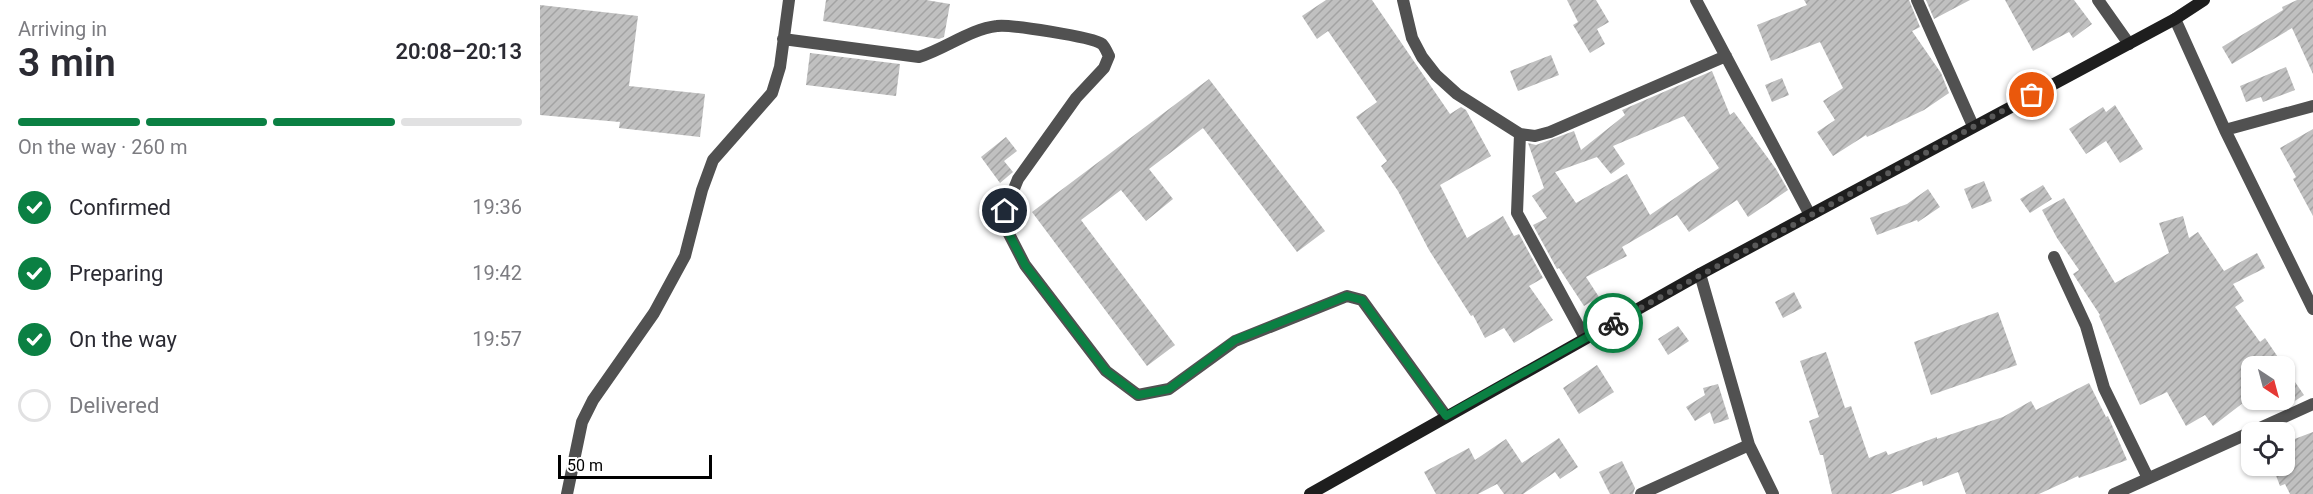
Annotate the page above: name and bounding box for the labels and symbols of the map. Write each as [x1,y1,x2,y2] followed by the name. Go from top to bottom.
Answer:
[2006,69,2057,120] pin
[979,185,1030,236] pin
[1583,293,1643,353] courier
[2241,356,2295,410] north arrow
[558,452,712,480] scale bar

